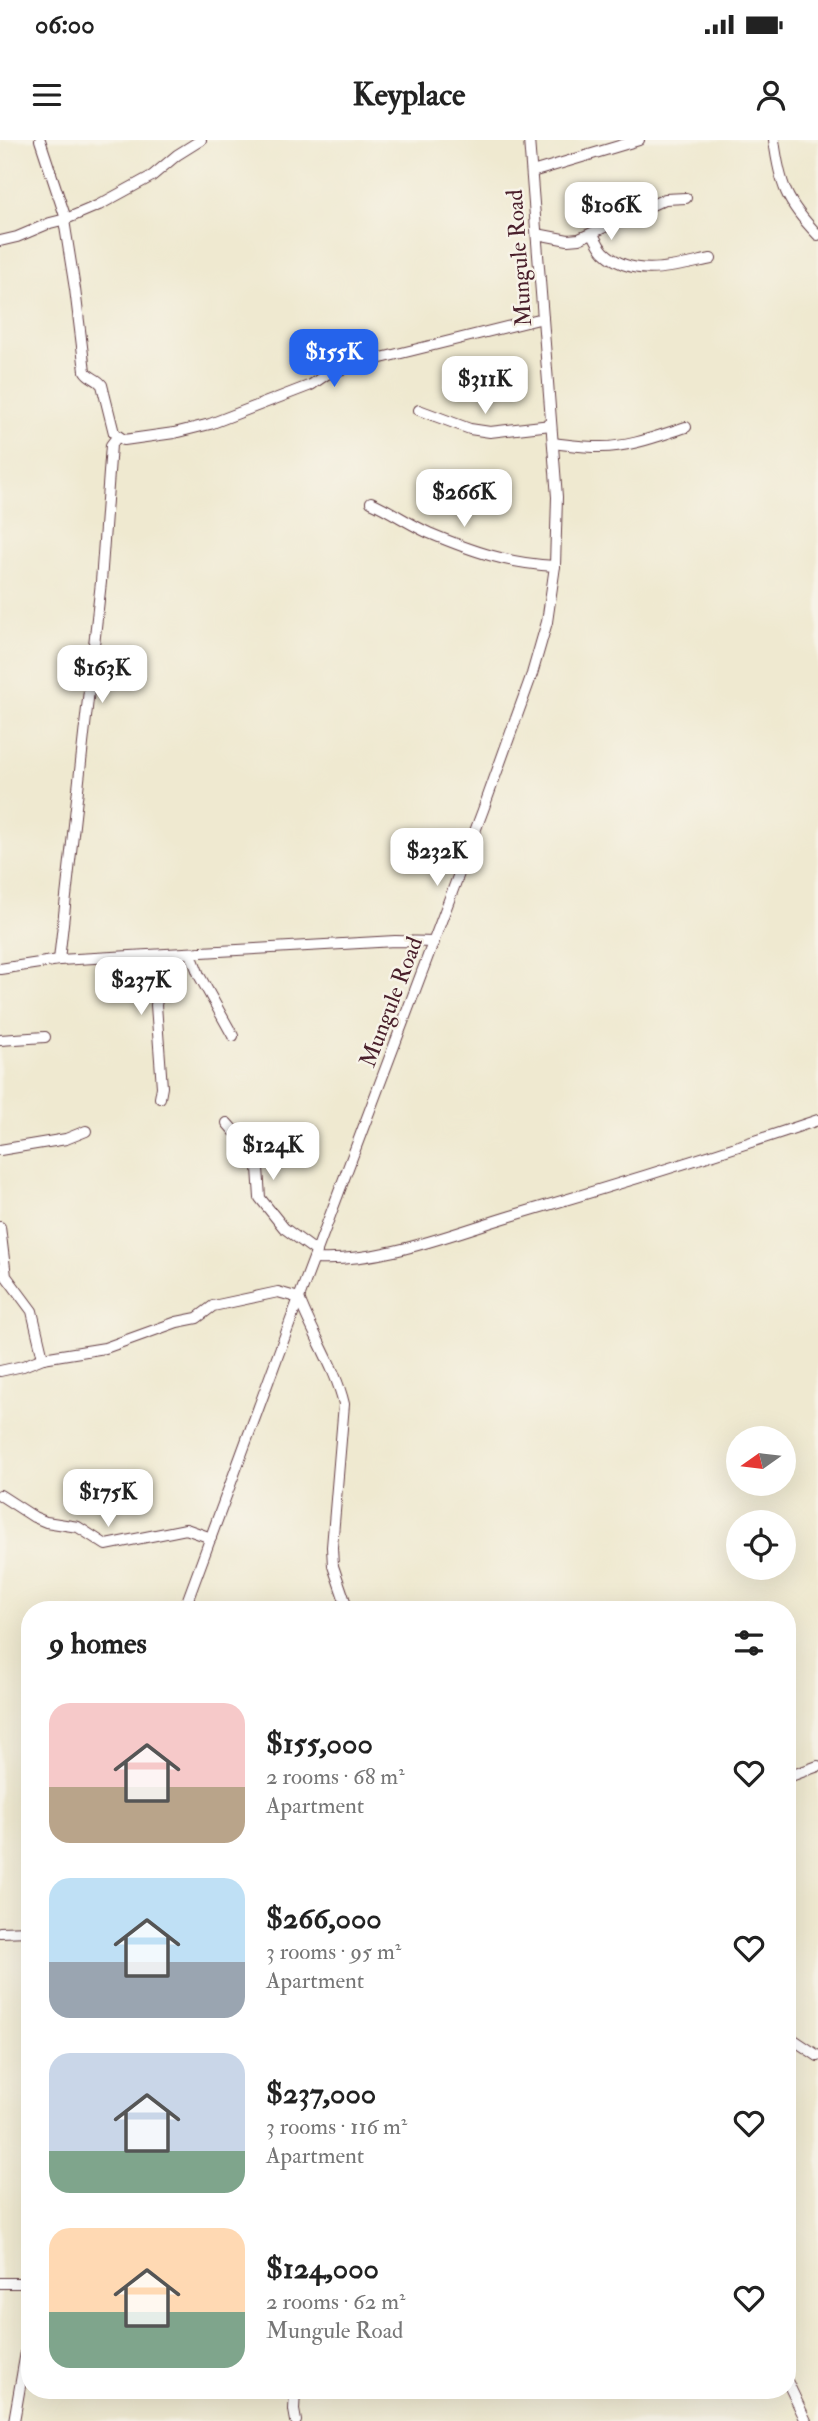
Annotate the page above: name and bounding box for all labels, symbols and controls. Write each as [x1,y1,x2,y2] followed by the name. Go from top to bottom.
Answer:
[35,9,95,41] text: 06:00
[353,75,465,115] text: Keyplace
[28,76,66,114] icon: menu
[752,76,790,114] icon: person
[562,182,660,242] pin: $106K
[500,188,538,328] street label: Mungule Road
[581,190,641,219] text: $106K
[285,330,383,389] pin: $155K
[305,337,363,366] text: $155K
[436,356,534,416] pin: $311K
[458,364,512,393] text: $311K
[415,470,513,529] pin: $266K
[432,477,496,506] text: $266K
[53,645,151,705] pin: $163K
[73,653,131,682] text: $163K
[388,828,486,888] pin: $232K
[406,836,468,865] text: $232K
[353,933,429,1071] street label: Mungule Road
[92,958,190,1017] pin: $237K
[111,965,171,994] text: $237K
[224,1122,322,1182] pin: $124K
[242,1130,304,1159] text: $124K
[726,1426,796,1496] north arrow
[726,1426,796,1580] map controls
[59,1470,157,1529] pin: $175K
[79,1477,137,1506] text: $175K
[726,1510,796,1580] button: locate
[730,1624,768,1662] icon: filters
[49,1625,147,1662] text: 9 homes
[266,1725,373,1762] text: $155,000
[105,1731,189,1815] icon: home
[730,1754,768,1792] icon: heart
[266,1762,405,1791] text: 2 rooms · 68 m²
[266,1791,364,1820] text: Apartment
[266,1900,382,1937] text: $266,000
[105,1906,189,1990] icon: home
[730,1929,768,1967] icon: heart
[266,1937,401,1966] text: 3 rooms · 95 m²
[266,1966,364,1995] text: Apartment
[266,2075,376,2112] text: $237,000
[105,2081,189,2165] icon: home
[730,2104,768,2142] icon: heart
[266,2112,407,2141] text: 3 rooms · 116 m²
[266,2141,364,2170] text: Apartment
[266,2250,379,2287] text: $124,000
[105,2256,189,2340] icon: home
[730,2279,768,2317] icon: heart
[266,2287,405,2316] text: 2 rooms · 62 m²
[266,2316,403,2345] text: Mungule Road

